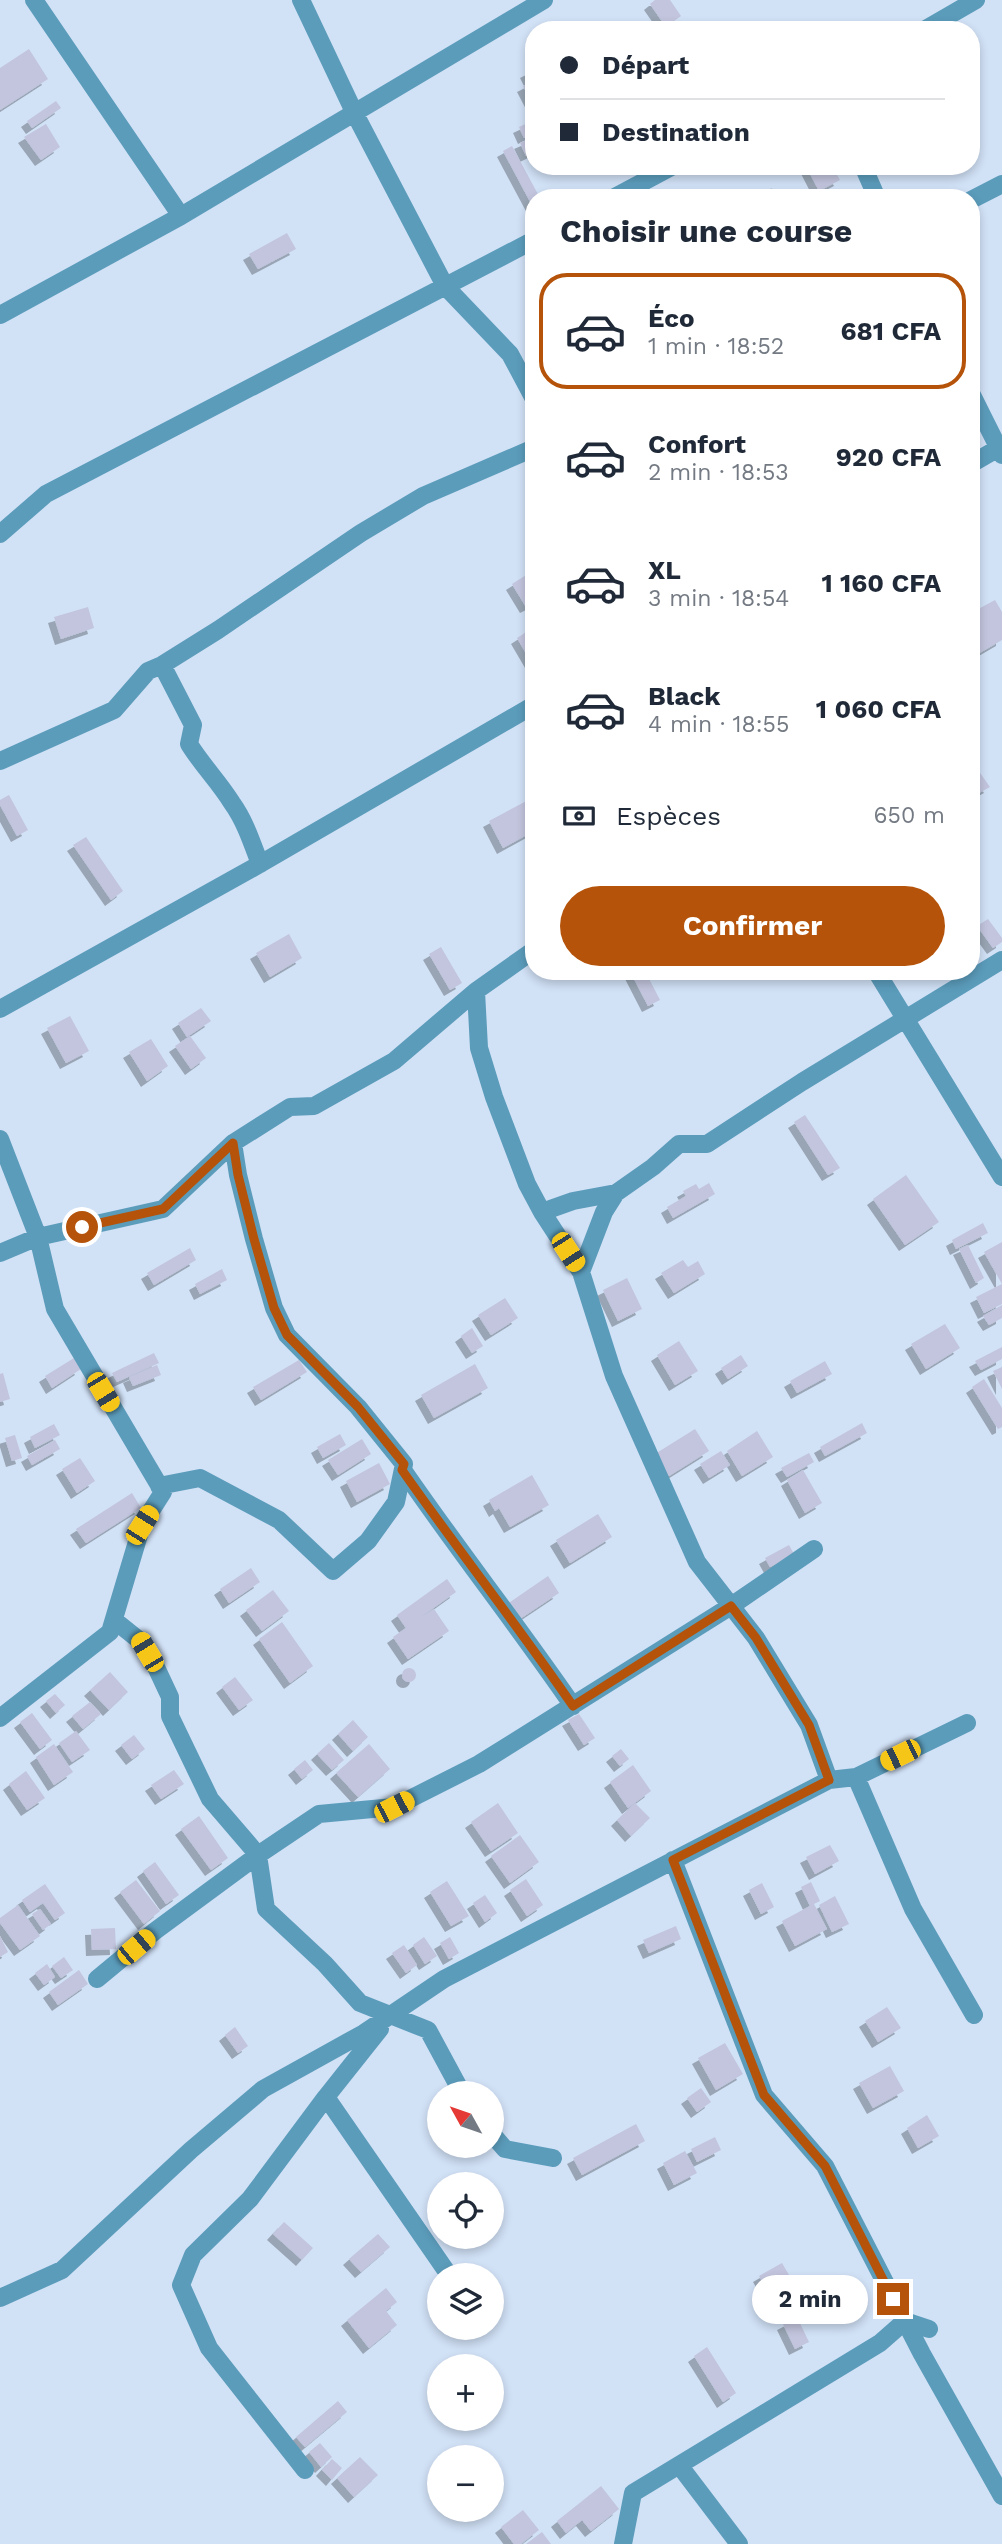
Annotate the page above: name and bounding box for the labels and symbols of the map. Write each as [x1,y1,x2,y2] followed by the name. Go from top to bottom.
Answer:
[66,1211,98,1243] route start
[548,1229,589,1275] car
[84,1369,123,1415] car
[122,1502,163,1548] car
[128,1629,167,1675] car
[877,1736,924,1774] car
[371,1788,418,1826] car
[114,1925,159,1969] car
[427,2081,504,2158] north arrow
[753,2274,868,2324] callout: 2 min
[877,2283,909,2315] route end

